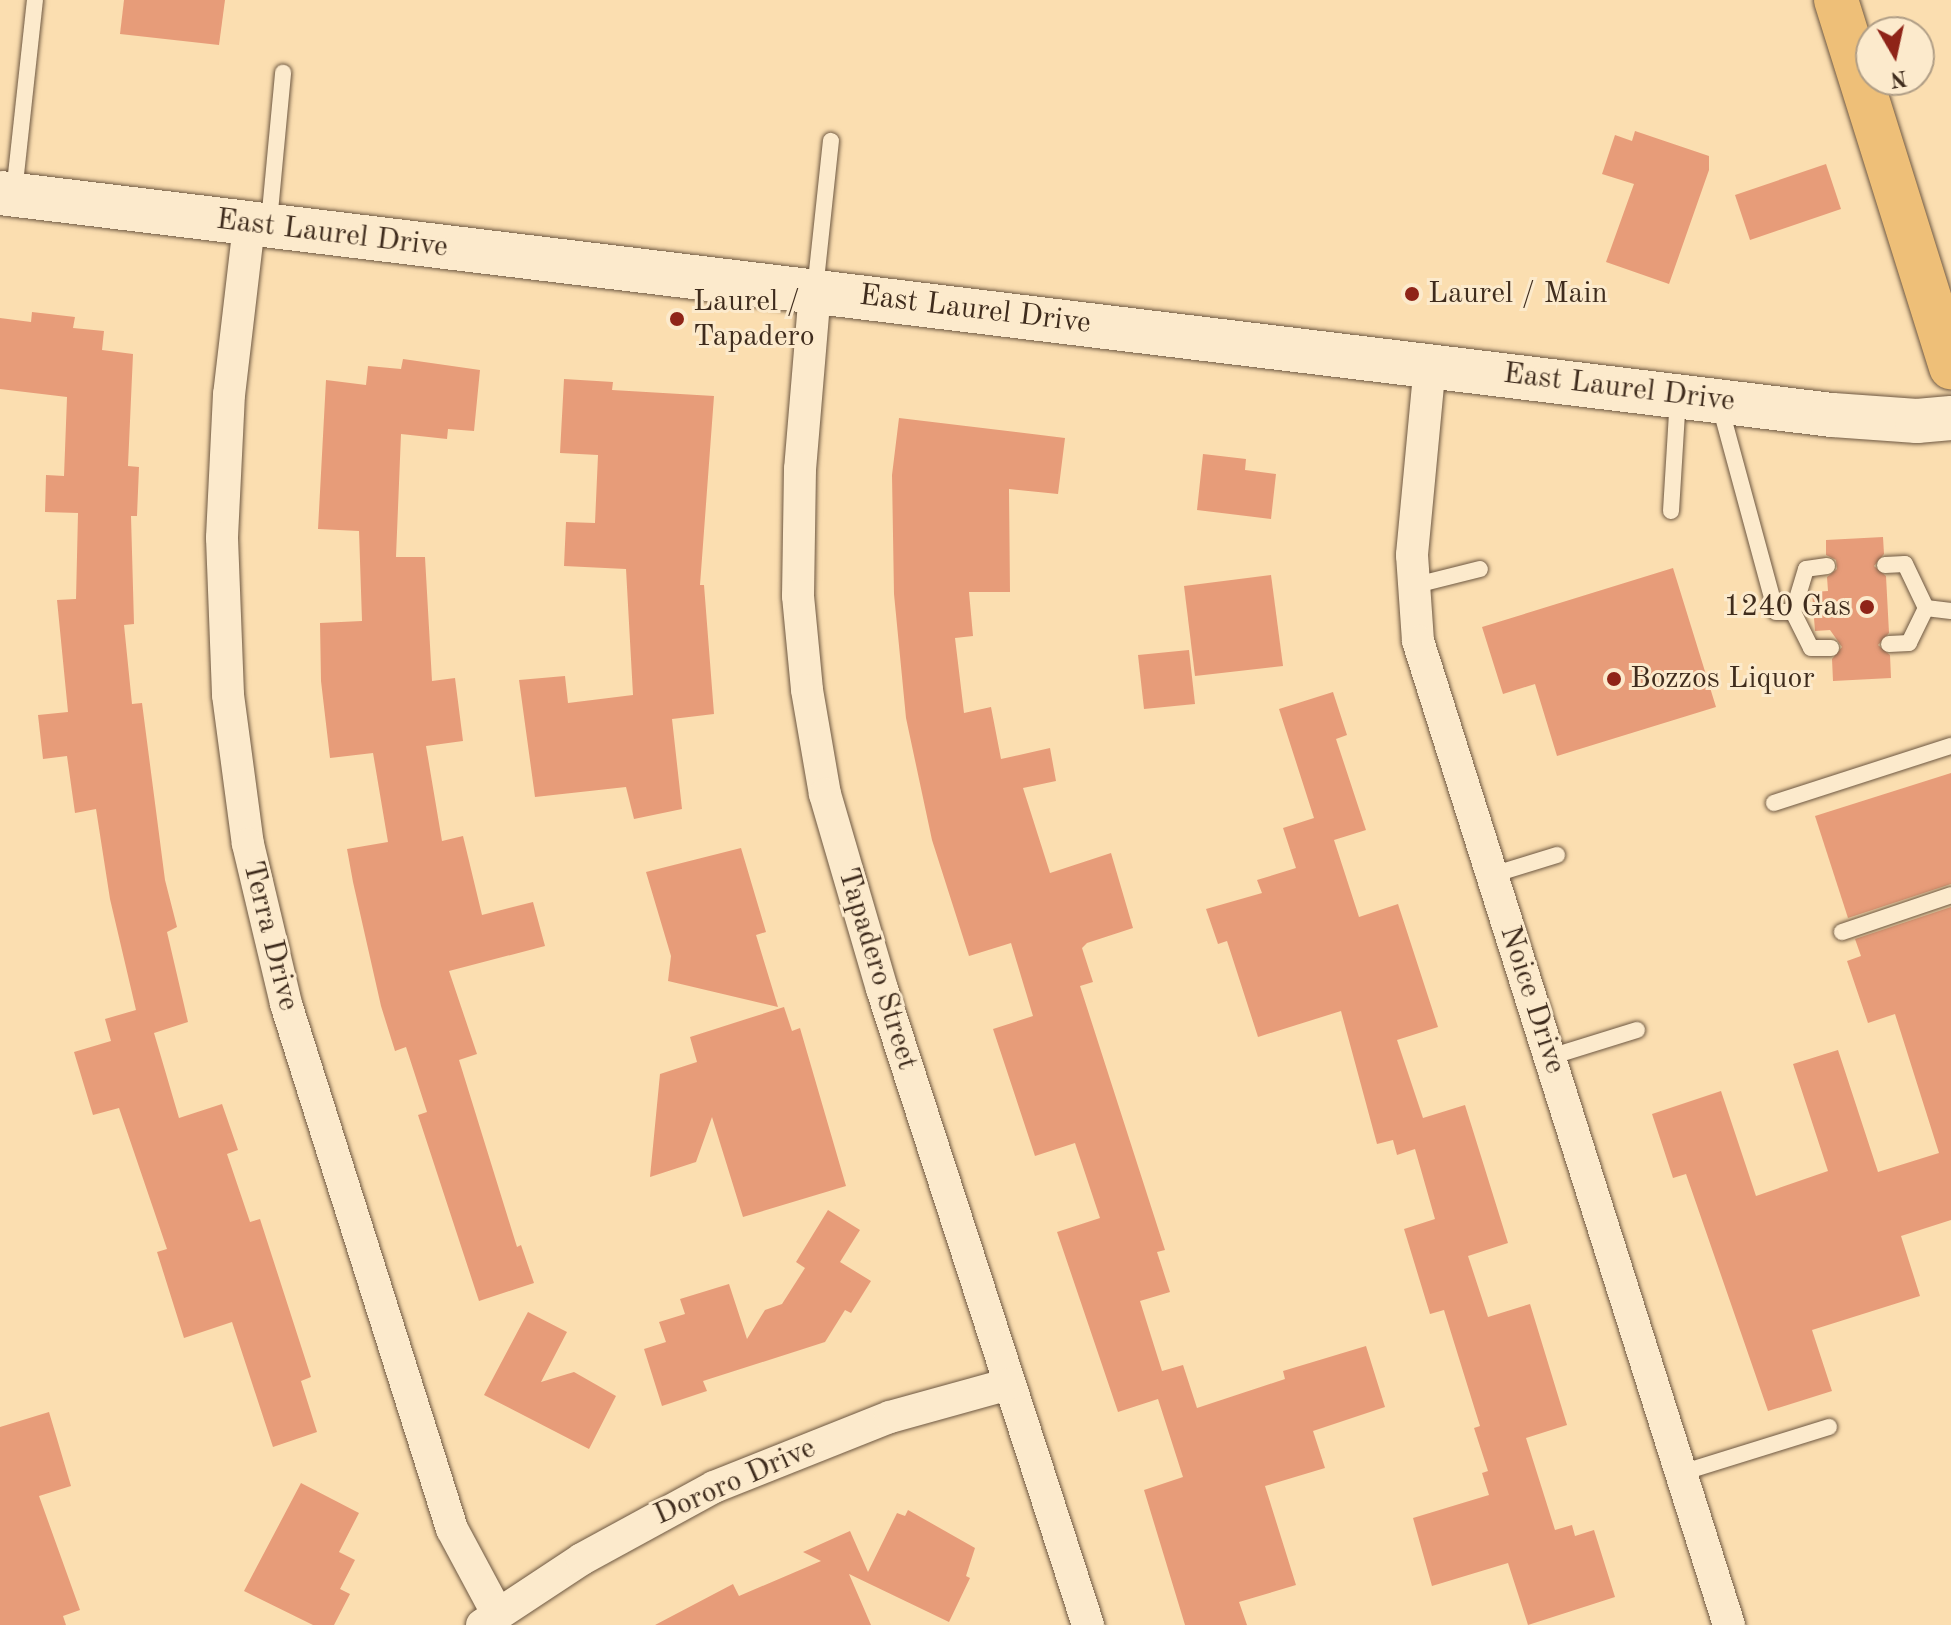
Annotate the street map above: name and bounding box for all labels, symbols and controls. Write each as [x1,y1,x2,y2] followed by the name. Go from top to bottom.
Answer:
[1855,16,1935,96] north arrow
[1888,66,1908,90] text: N
[214,202,450,266] street label: East Laurel Drive
[1428,276,1608,312] place label: Laurel / Main
[857,278,1093,342] street label: East Laurel Drive
[693,284,815,354] place label: Laurel / Tapadero
[1403,285,1421,303] marker: Laurel / Main
[668,310,686,328] marker: Laurel / Tapadero
[1501,356,1737,420] street label: East Laurel Drive
[1724,589,1851,625] place label: 1240 Gas
[1858,598,1876,616] marker: 1240 Gas
[1630,661,1815,697] place label: Bozzos Liquor
[1605,670,1623,688] marker: Bozzos Liquor
[234,857,306,1015] street label: Terra Drive
[829,864,925,1074] street label: Tapadero Street
[1491,921,1573,1079] street label: Noice Drive
[649,1430,821,1534] street label: Dororo Drive

